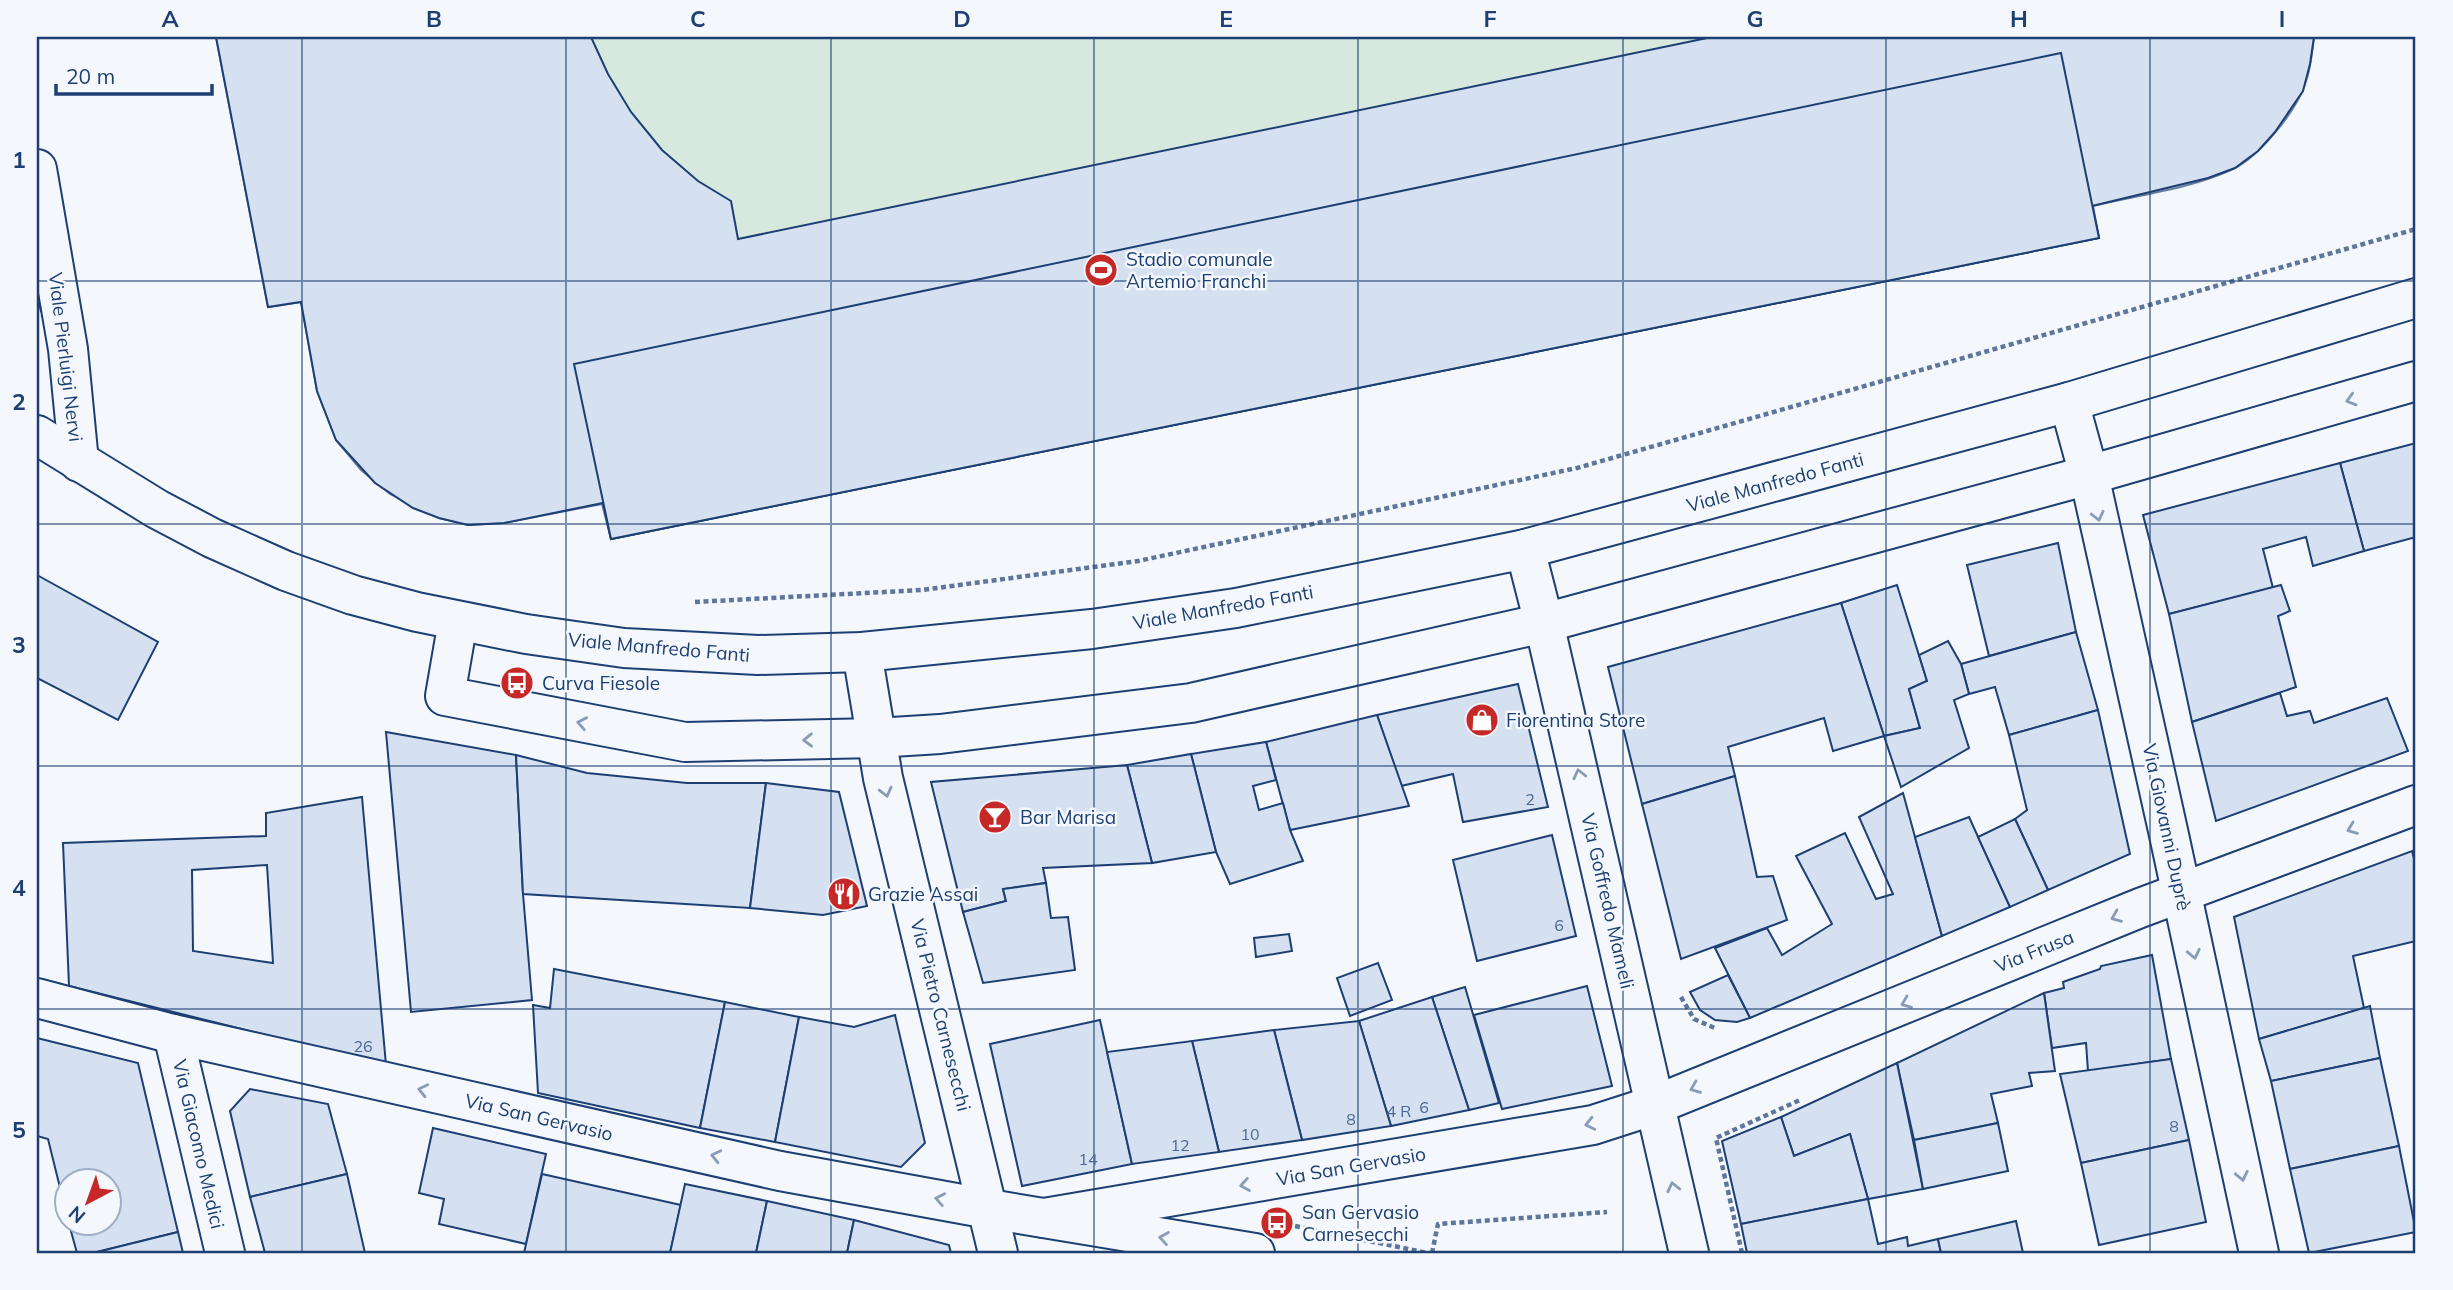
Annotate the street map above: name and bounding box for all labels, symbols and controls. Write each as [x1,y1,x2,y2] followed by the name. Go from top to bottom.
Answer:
[161,4,179,33] text: A
[426,4,442,33] text: B
[690,4,706,33] text: C
[953,4,971,33] text: D
[1219,4,1233,33] text: E
[1483,4,1497,33] text: F
[1746,4,1764,33] text: G
[2010,4,2028,33] text: H
[2279,4,2285,33] text: I
[56,52,212,96] scale bar
[66,63,115,89] text: 20 m
[12,145,26,174] text: 1
[1126,247,1273,293] place label: Stadio comunale Artemio Franchi
[1082,251,1120,289] sports icon: Stadio comunale Artemio Franchi
[44,271,88,443] street label: Viale Pierluigi Nervi
[12,387,26,416] text: 2
[2345,391,2357,406] one-way arrow
[1684,447,1866,517] street label: Viale Manfredo Fanti
[2090,510,2104,522] one-way arrow
[1131,579,1315,635] street label: Viale Manfredo Fanti
[567,627,751,667] street label: Viale Manfredo Fanti
[12,630,26,659] text: 3
[498,664,536,702] bus stop icon: Curva Fiesole
[542,671,660,695] place label: Curva Fiesole
[1463,701,1501,739] shop icon: Fiorentina Store
[1506,708,1645,732] place label: Fiorentina Store
[577,716,589,731] one-way arrow
[802,732,813,747] one-way arrow
[2138,741,2196,913] street label: Via Giovanni Duprè
[1573,768,1587,780] one-way arrow
[878,786,892,798] one-way arrow
[1525,789,1535,809] house number: 2
[976,798,1014,836] bar icon: Bar Marisa
[1020,805,1116,829] place label: Bar Marisa
[1576,811,1640,991] street label: Via Goffredo Mameli
[2347,821,2359,835] one-way arrow
[12,873,26,902] text: 4
[825,875,863,913] restaurant icon: Grazie Assai
[868,882,978,906] place label: Grazie Assai
[2111,909,2123,923] one-way arrow
[1554,915,1564,935] house number: 6
[906,916,976,1114] street label: Via Pietro Carnesecchi
[1991,924,2077,978] street label: Via Frusa
[2185,948,2200,960] one-way arrow
[1900,994,1912,1008] one-way arrow
[353,1036,373,1056] house number: 26
[168,1057,230,1231] street label: Via Giacomo Medici
[1689,1080,1701,1094] one-way arrow
[417,1084,429,1099] one-way arrow
[463,1088,615,1146] street label: Via San Gervasio
[1419,1097,1429,1117] house number: 6
[1387,1101,1411,1121] house number: 4 R
[1346,1109,1356,1129] house number: 8
[12,1115,26,1144] text: 5
[1584,1116,1596,1131] one-way arrow
[2169,1116,2179,1136] house number: 8
[1240,1124,1260,1144] house number: 10
[1170,1135,1190,1155] house number: 12
[1274,1141,1428,1191] street label: Via San Gervasio
[1078,1149,1098,1169] house number: 14
[710,1150,722,1165] one-way arrow
[52,1168,122,1238] north arrow
[2234,1170,2248,1182] one-way arrow
[1239,1177,1251,1192] one-way arrow
[1667,1181,1681,1193] one-way arrow
[934,1193,946,1208] one-way arrow
[1302,1200,1419,1246] place label: San Gervasio Carnesecchi
[64,1201,90,1229] text: N
[1258,1204,1296,1242] bus stop icon: San Gervasio Carnesecchi
[1158,1231,1170,1246] one-way arrow

